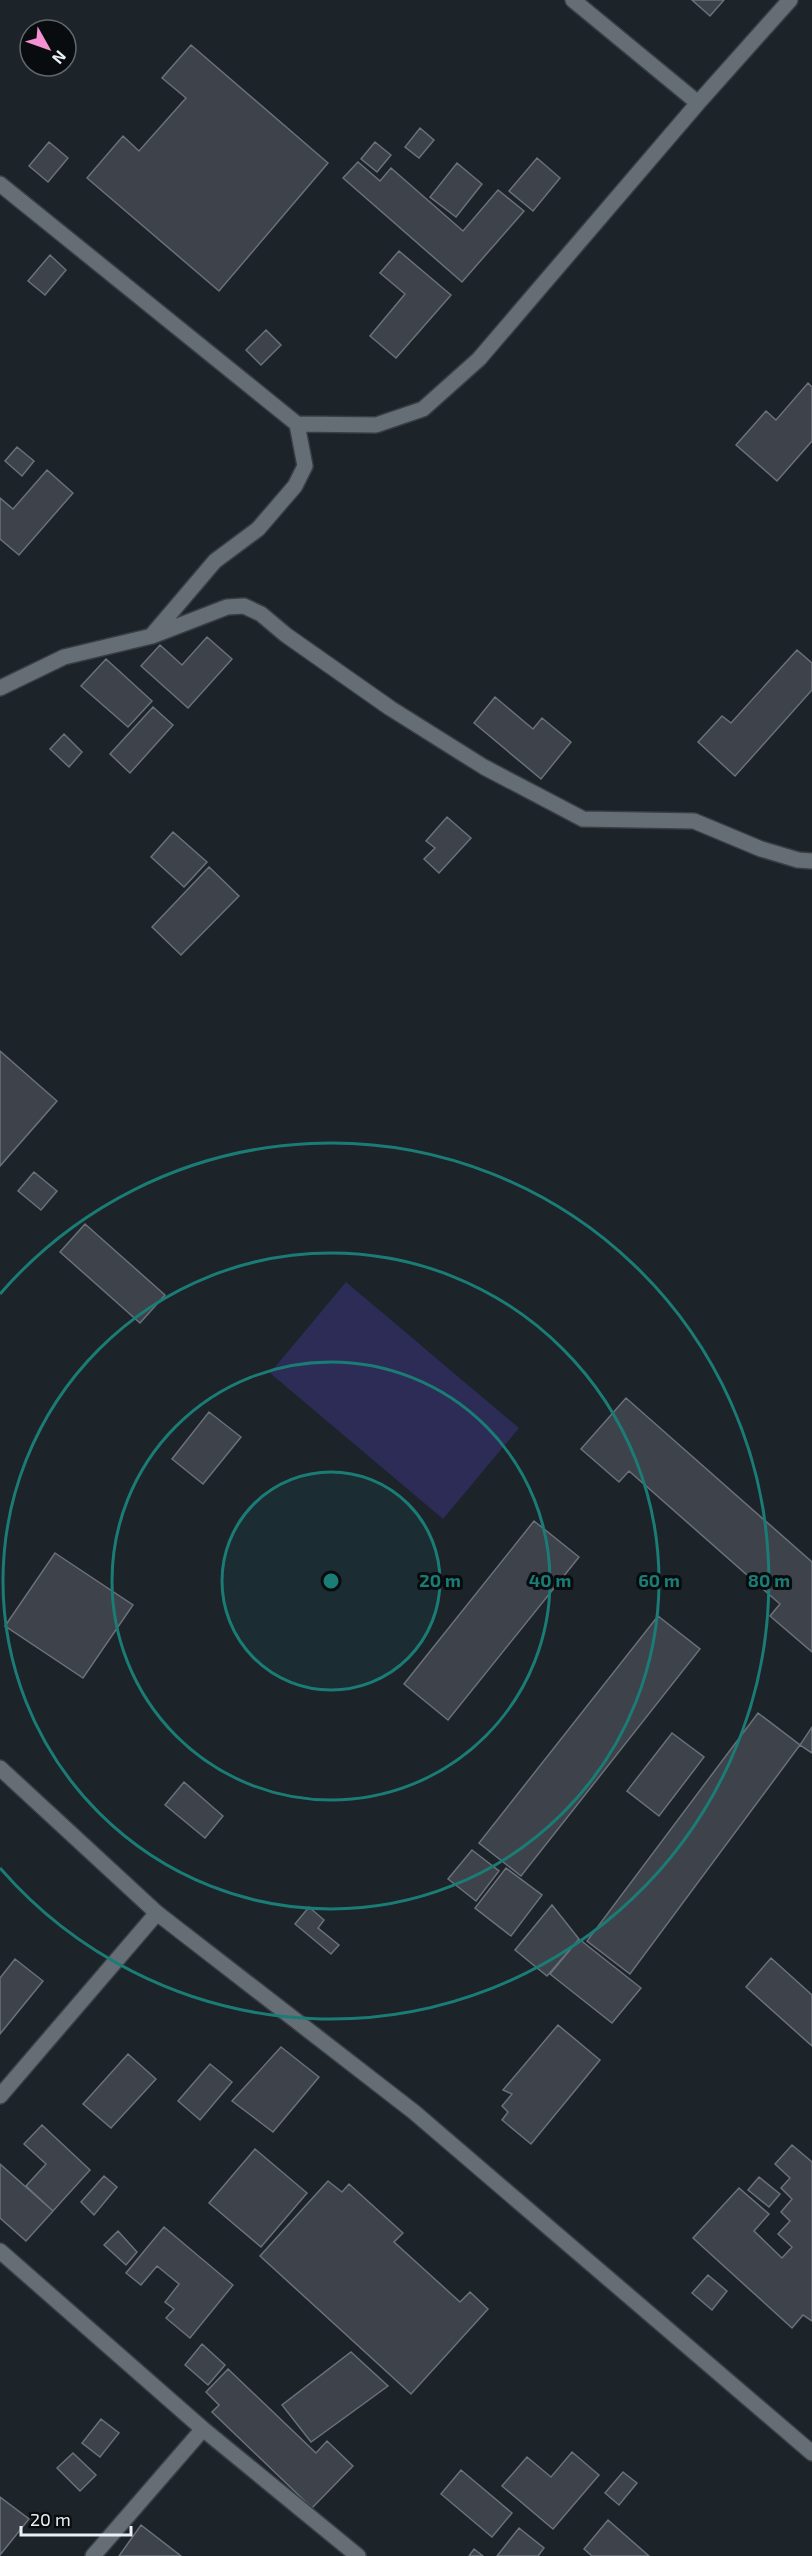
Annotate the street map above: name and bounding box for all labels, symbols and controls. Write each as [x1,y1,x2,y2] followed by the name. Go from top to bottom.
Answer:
[18,18,78,78] north arrow
[49,47,71,68] text: N
[419,1569,461,1591] text: 20 m
[529,1569,571,1591] text: 40 m
[638,1569,680,1591] text: 60 m
[748,1569,790,1591] text: 80 m
[321,1571,341,1591] centre of rings
[21,2499,130,2537] scale bar
[30,2508,71,2530] text: 20 m

